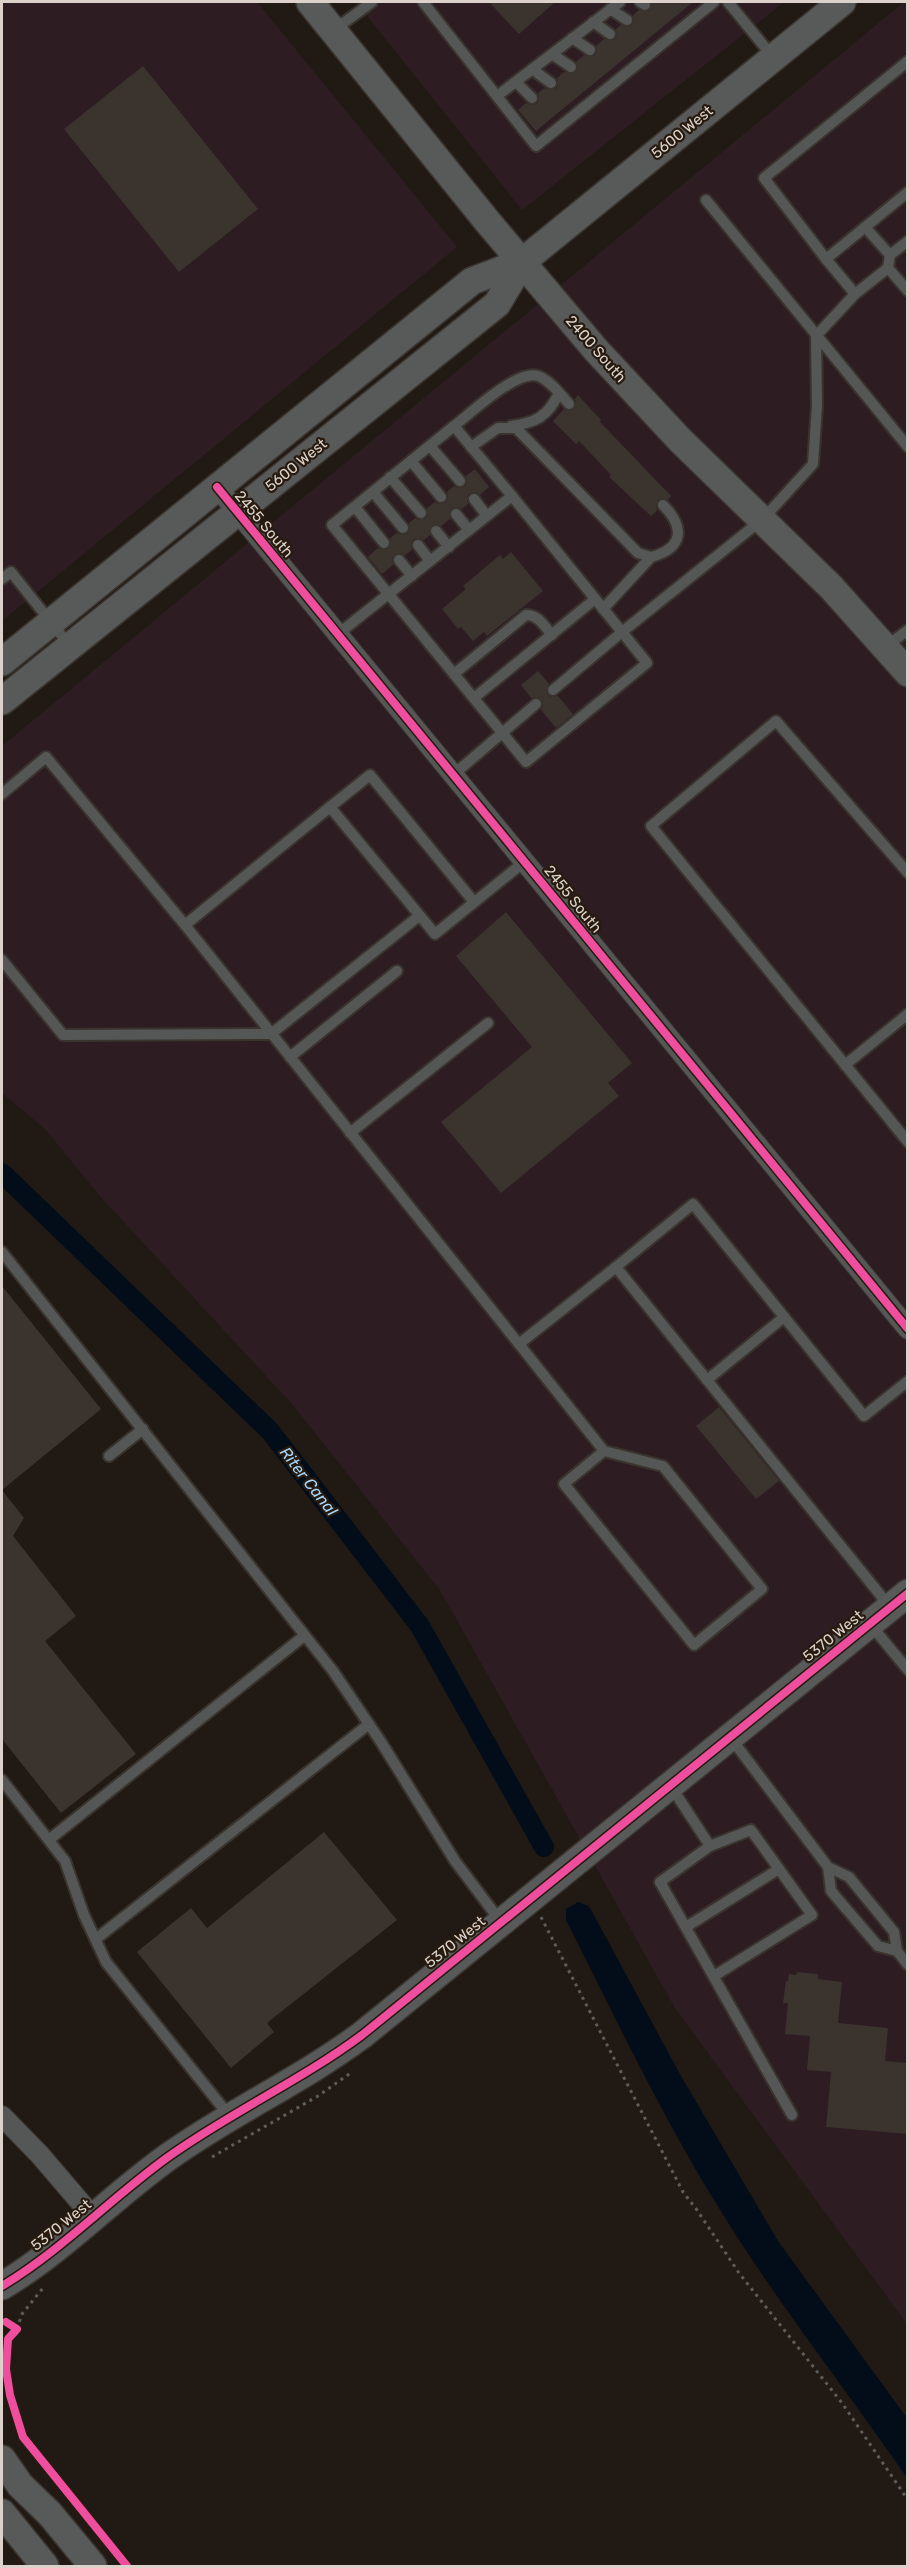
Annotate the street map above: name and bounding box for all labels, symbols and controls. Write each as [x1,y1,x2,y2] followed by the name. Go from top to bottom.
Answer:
[648,102,717,162] street label: 5600 West
[562,312,630,386] street label: 2400 South
[262,435,331,495] street label: 5600 West
[231,487,297,561] street label: 2455 South
[540,862,606,936] street label: 2455 South
[276,1443,342,1520] water label: Riter Canal
[799,1606,867,1666] street label: 5370 West
[421,1912,489,1972] street label: 5370 West
[27,2195,95,2255] street label: 5370 West

